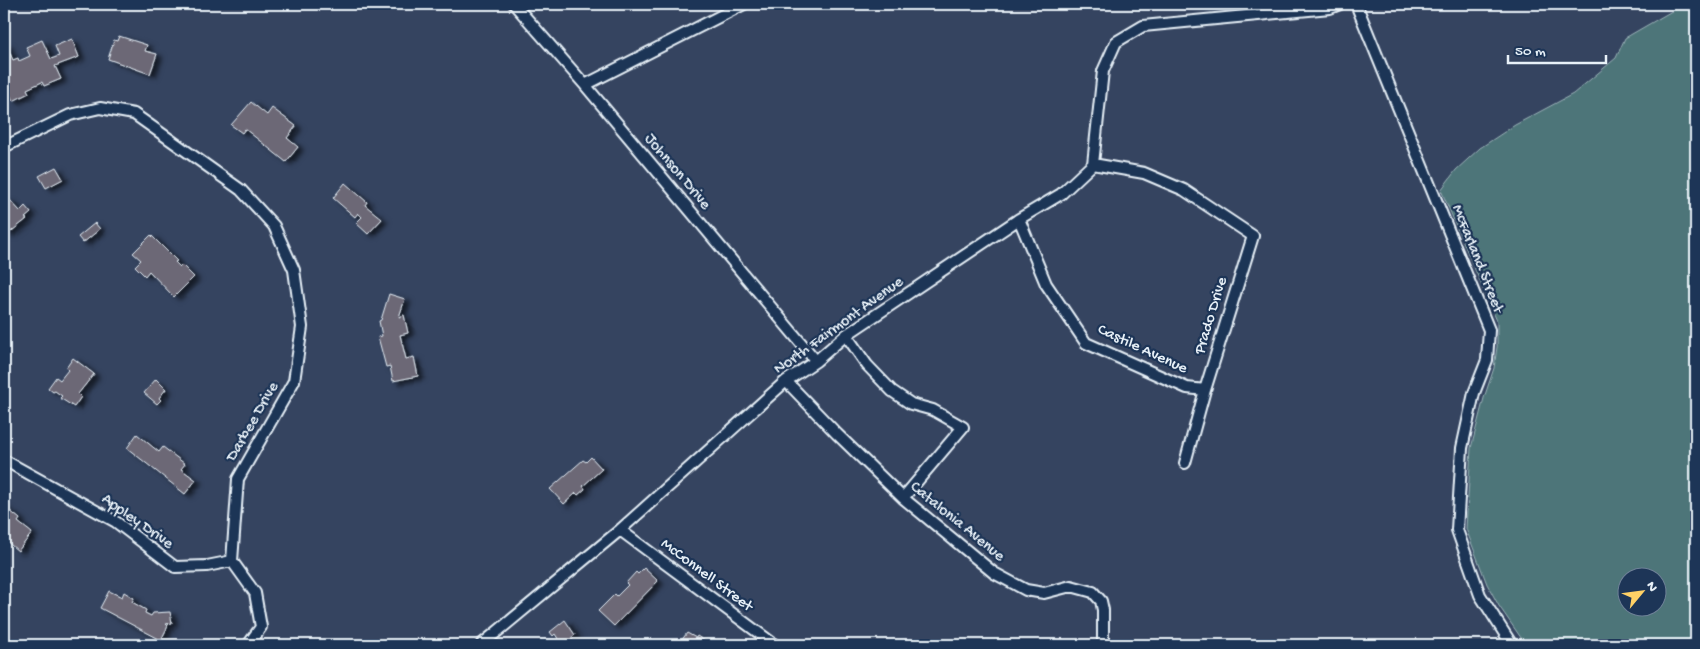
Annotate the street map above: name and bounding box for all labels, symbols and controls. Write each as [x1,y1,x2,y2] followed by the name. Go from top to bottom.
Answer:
[1508,32,1605,64] scale bar
[1515,43,1546,61] text: 50 m
[640,130,715,214] street label: Johnson Drive
[1447,202,1508,317] street label: McFarland Street
[771,272,908,379] street label: North Fairmont Avenue
[1191,274,1233,358] street label: Prado Drive
[1094,321,1191,379] street label: Castile Avenue
[222,378,284,466] street label: Darbee Drive
[906,478,1009,567] street label: Catalonia Avenue
[97,490,177,554] street label: Appley Drive
[656,535,757,618] street label: McConnell Street
[1618,566,1668,616] north arrow
[1642,579,1661,595] text: N

